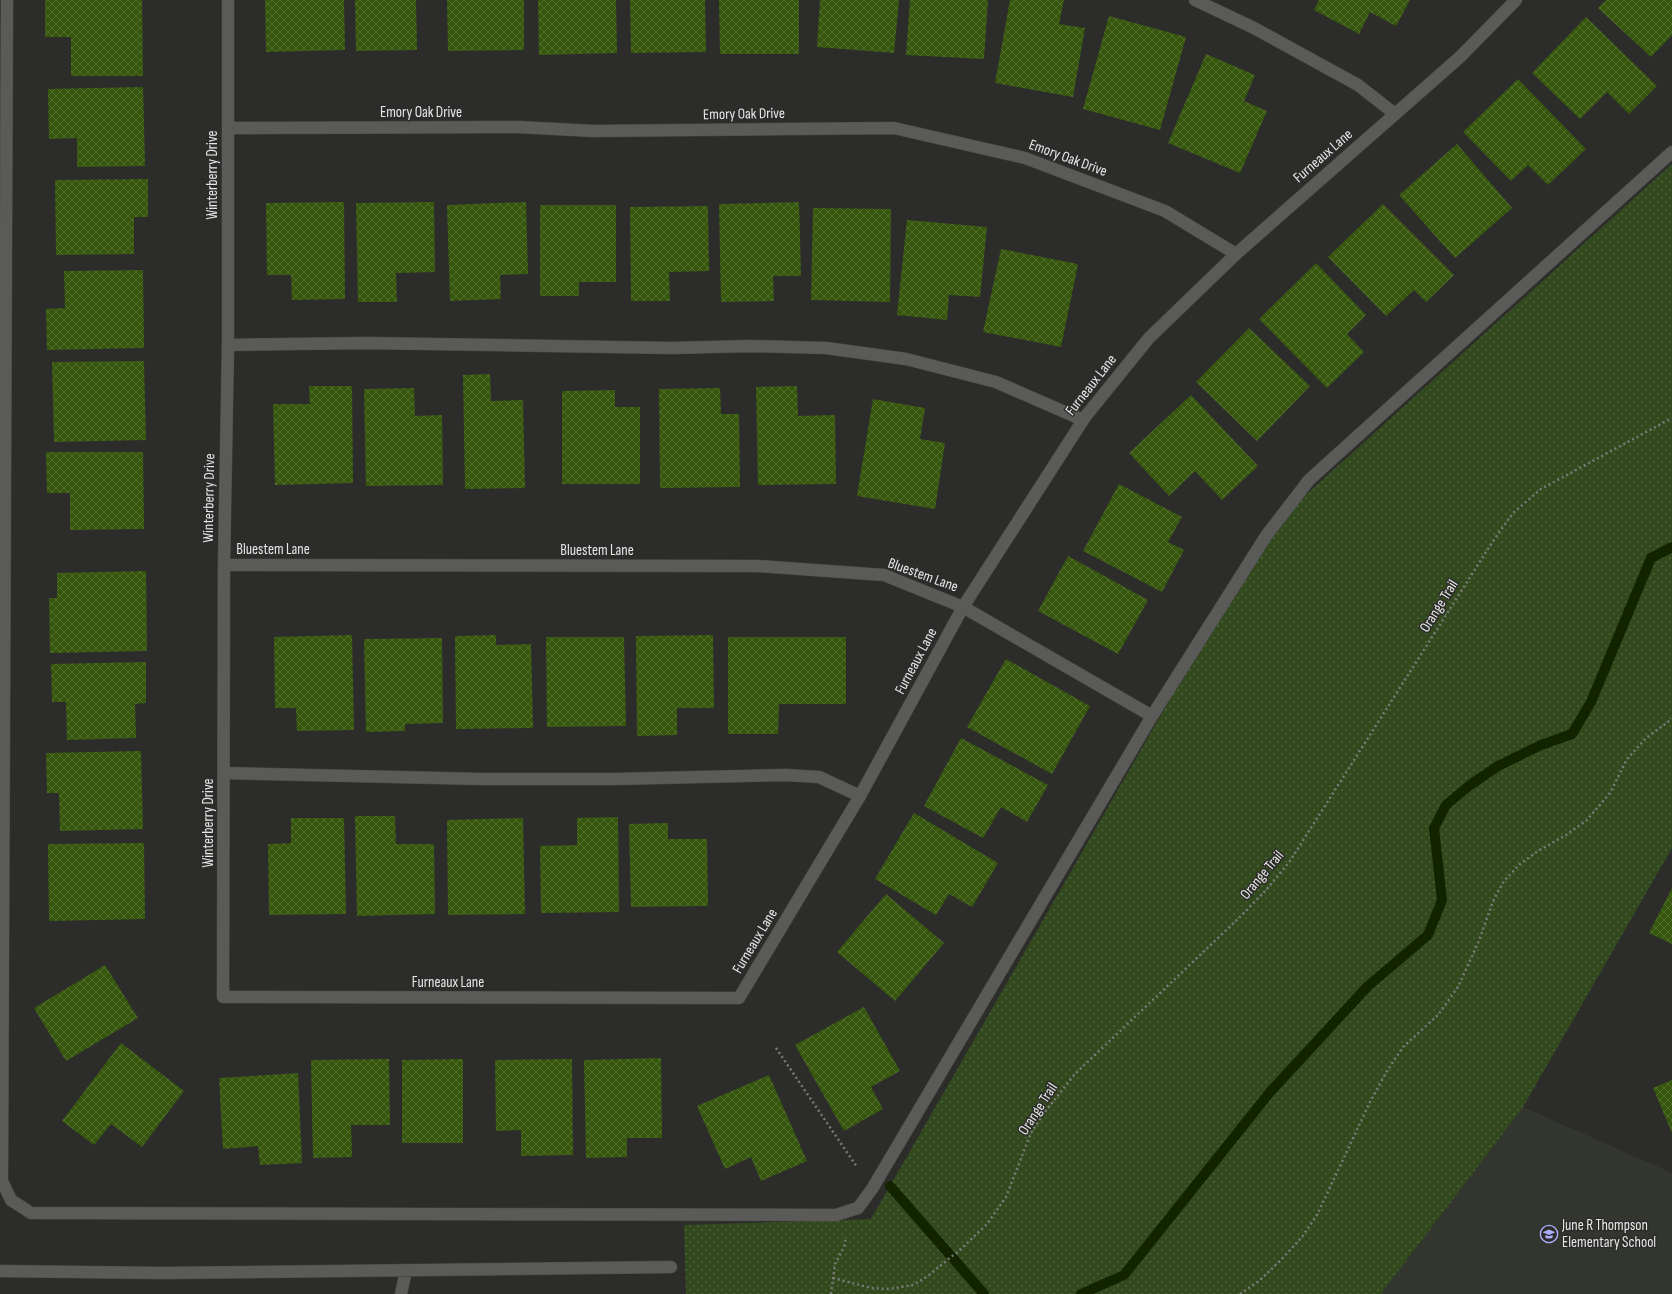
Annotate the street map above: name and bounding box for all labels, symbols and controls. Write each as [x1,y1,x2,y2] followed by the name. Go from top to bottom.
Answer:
[380,103,462,122] street label: Emory Oak Drive
[703,104,785,124] street label: Emory Oak Drive
[1289,125,1357,187] street label: Furneaux Lane
[203,130,222,220] street label: Winterberry Drive
[1026,135,1110,181] street label: Emory Oak Drive
[1061,351,1121,419] street label: Furneaux Lane
[199,453,219,543] street label: Winterberry Drive
[236,540,310,559] street label: Bluestem Lane
[560,541,634,560] street label: Bluestem Lane
[885,554,961,596] street label: Bluestem Lane
[1415,576,1463,636] street label: Orange Trail
[891,625,941,697] street label: Furneaux Lane
[199,778,218,868] street label: Winterberry Drive
[1236,847,1288,903] street label: Orange Trail
[728,905,782,977] street label: Furneaux Lane
[412,973,484,992] street label: Furneaux Lane
[1014,1079,1062,1139] street label: Orange Trail
[1561,1216,1656,1252] place label: June R Thompson Elementary School
[1539,1224,1559,1244] school or university icon: June R Thompson Elementary School

